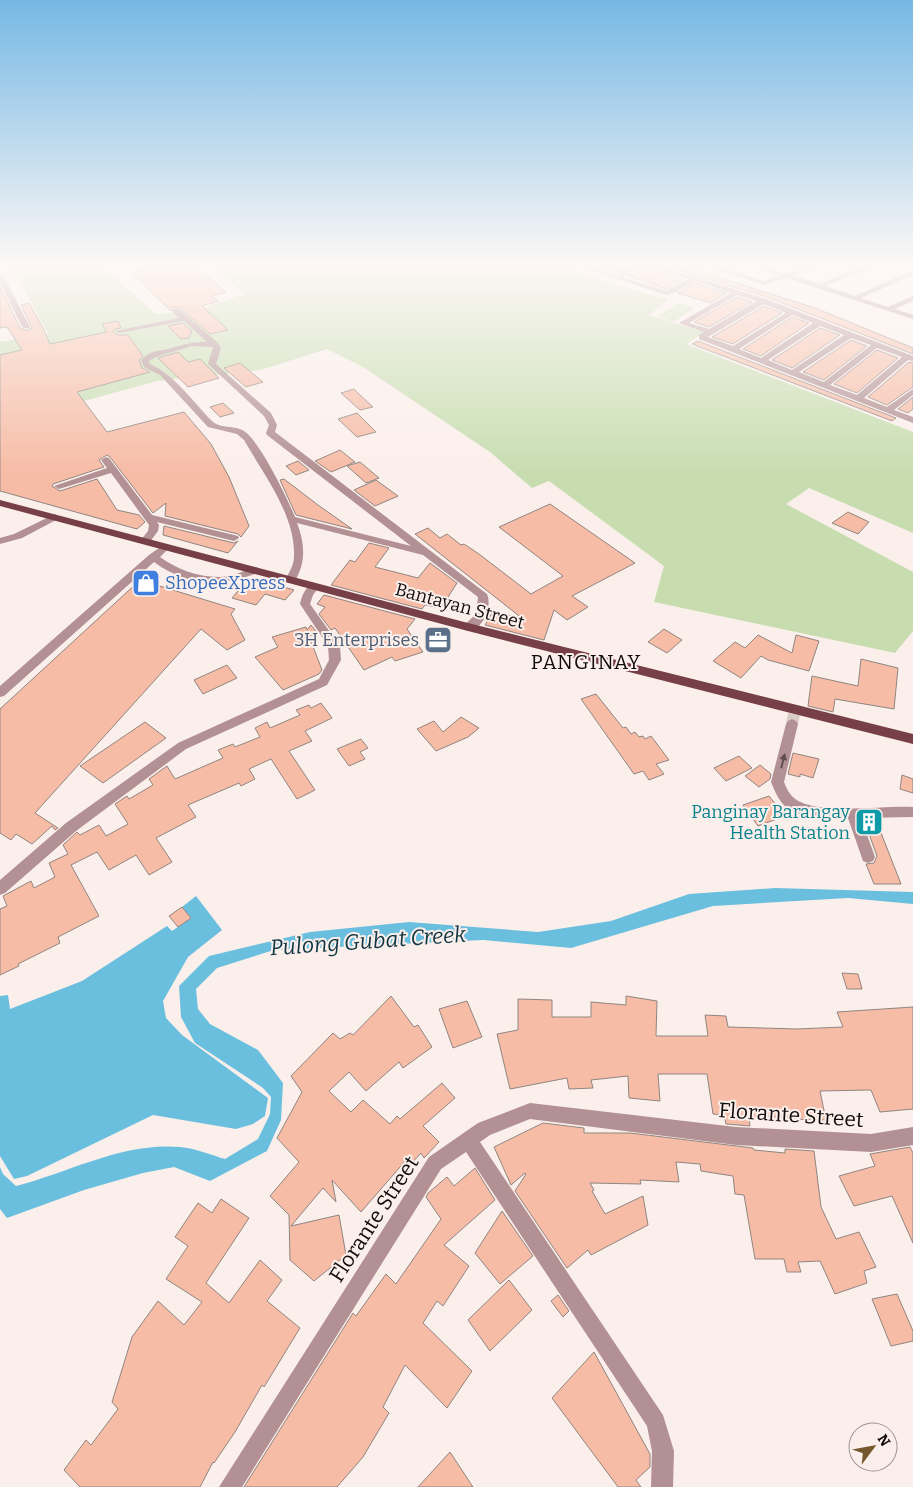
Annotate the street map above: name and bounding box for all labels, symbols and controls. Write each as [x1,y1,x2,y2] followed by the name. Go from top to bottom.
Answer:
[131,568,161,598] shop icon: ShopeeXpress
[165,572,285,594] place label: ShopeeXpress
[393,578,527,634] street label: Bantayan Street
[423,625,453,655] office icon: 3H Enterprises
[294,629,419,651] place label: 3H Enterprises
[531,650,641,674] district label: PANGINAY
[779,753,787,768] one-way arrow
[691,801,851,844] place label: Panginay Barangay Health Station
[854,807,884,837] building icon: Panginay Barangay Health Station
[269,921,468,961] water label: Pulong Gubat Creek
[718,1097,865,1133] street label: Florante Street
[324,1151,425,1287] street label: Florante Street
[848,1422,898,1472] north arrow
[874,1431,894,1450] text: N

